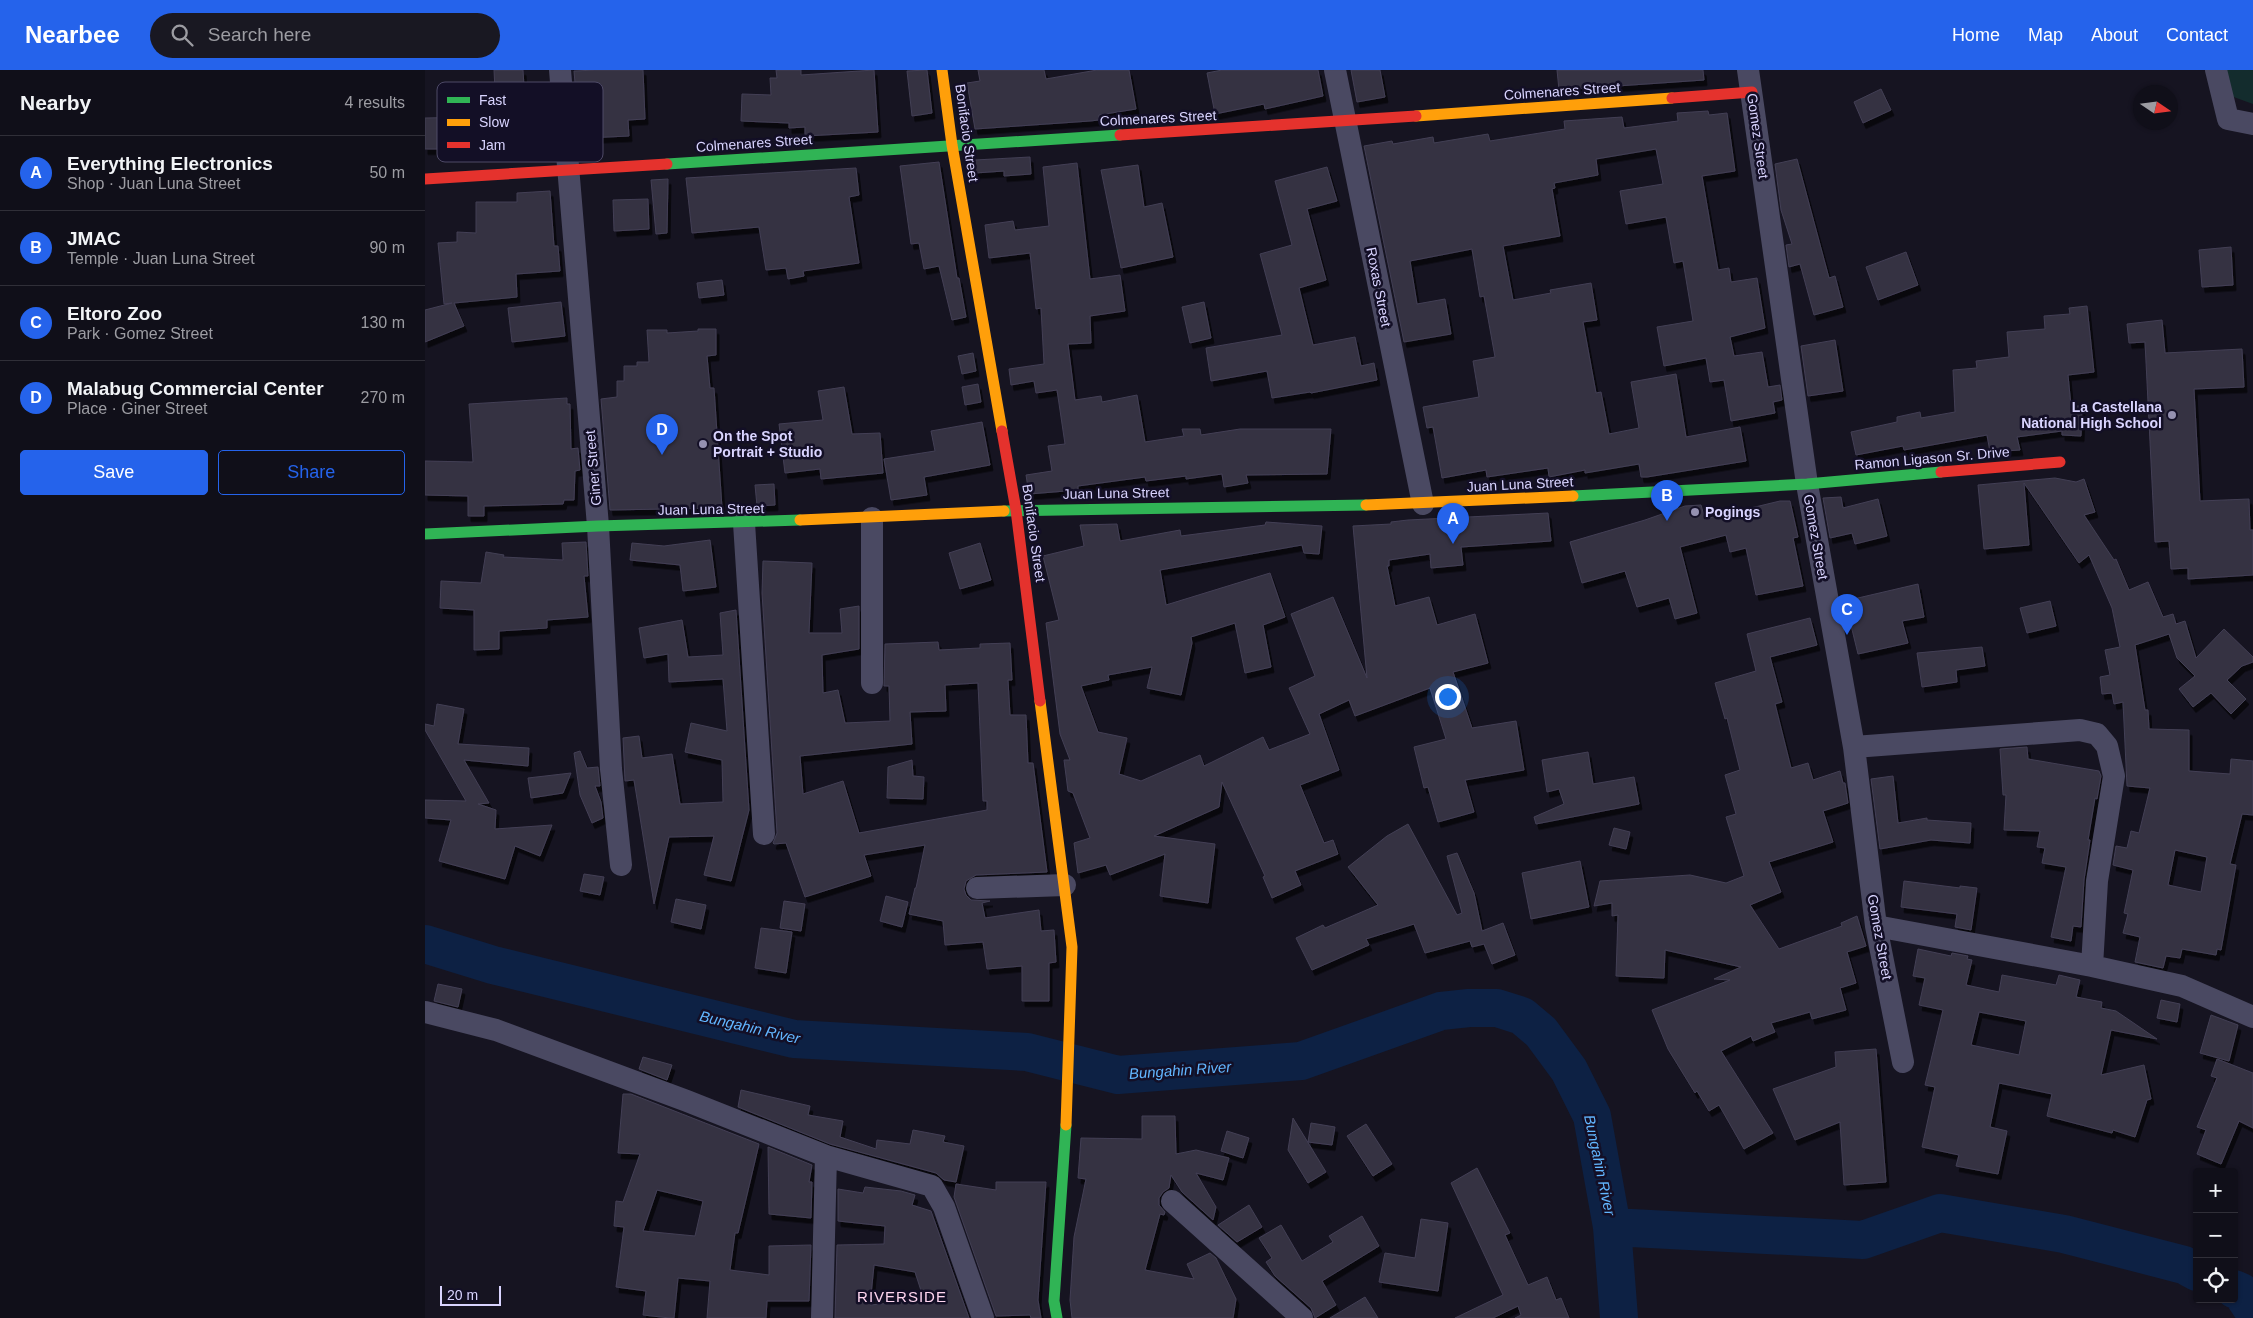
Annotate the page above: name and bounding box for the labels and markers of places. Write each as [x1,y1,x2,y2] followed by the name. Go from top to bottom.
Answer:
[2021,399,2162,431] place label: La Castellana National High School
[2166,409,2178,421] marker: La Castellana National High School
[646,414,678,455] pin: D
[713,428,822,460] place label: On the Spot Portrait + Studio
[697,438,709,450] marker: On the Spot Portrait + Studio
[1651,480,1683,521] pin: B
[1437,503,1469,544] pin: A
[1705,504,1760,520] place label: Pogings
[1689,506,1701,518] marker: Pogings
[1831,594,1863,635] pin: C

